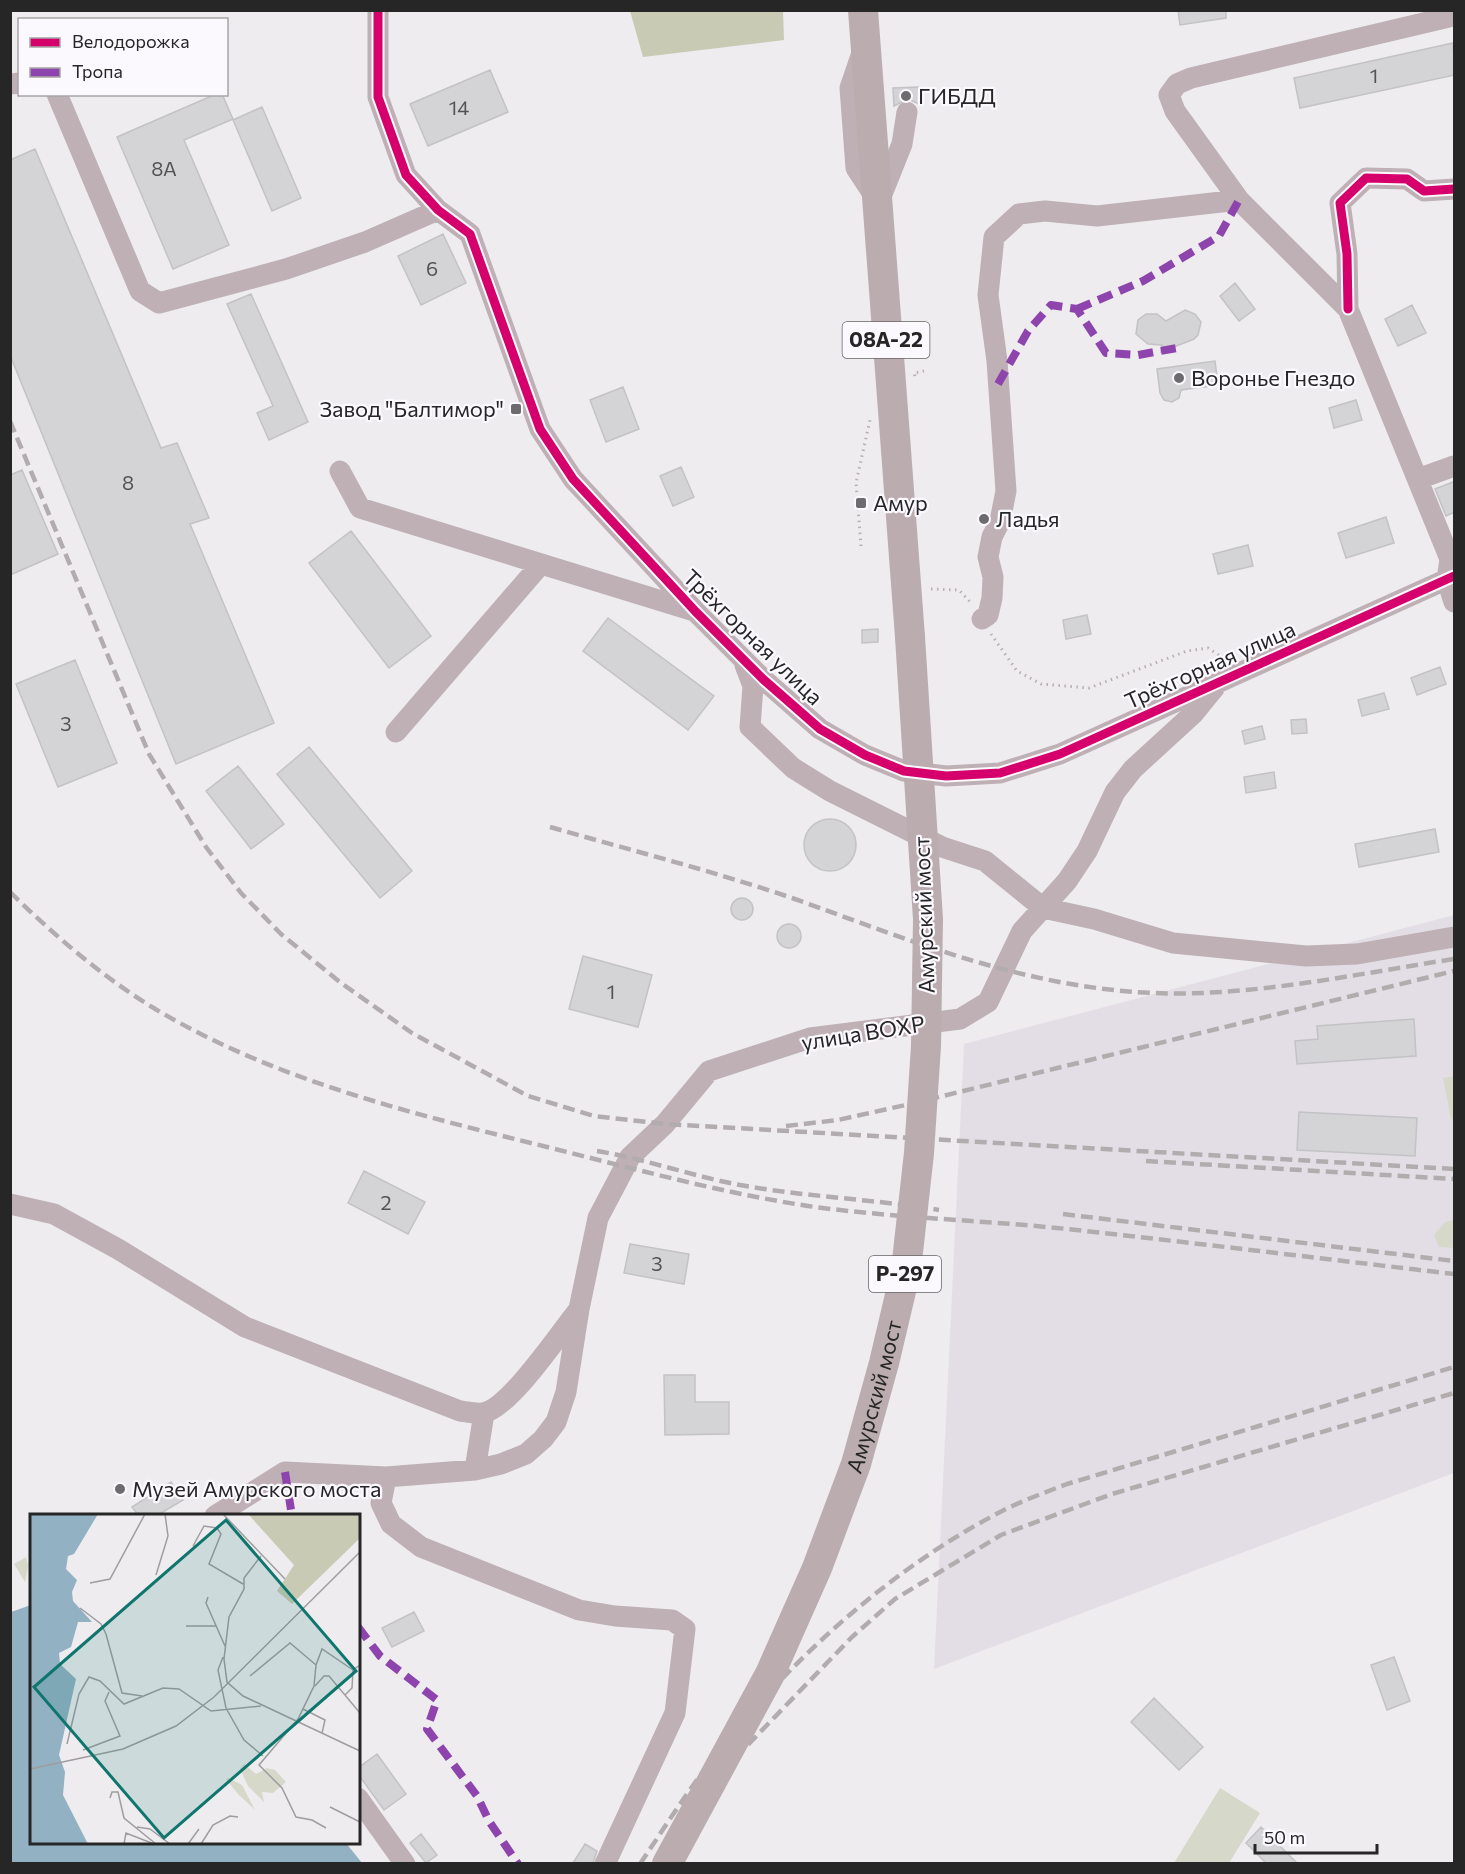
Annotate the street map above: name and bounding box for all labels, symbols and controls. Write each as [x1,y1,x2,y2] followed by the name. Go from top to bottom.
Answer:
[18,18,228,96] legend
[72,30,190,52] text: Велодорожка
[72,60,123,82] text: Тропа
[1370,63,1378,87] house number: 1
[918,82,996,109] place label: ГИБДД
[899,89,913,103] marker: ГИБДД
[449,95,469,119] house number: 14
[151,156,177,180] house number: 8А
[426,256,438,280] house number: 6
[842,322,930,358] road number: 08А-22
[1191,364,1355,391] place label: Воронье Гнездо
[1172,371,1186,385] marker: Воронье Гнездо
[319,395,504,422] place label: Завод "Балтимор"
[509,402,523,416] marker: Завод "Балтимор"
[122,470,134,494] house number: 8
[873,489,928,516] place label: Амур
[854,496,868,510] marker: Амур
[996,505,1060,532] place label: Ладья
[977,512,991,526] marker: Ладья
[678,563,829,710] street label: Трёхгорная улица
[1120,615,1299,714] street label: Трёхгорная улица
[60,711,72,735] house number: 3
[907,836,940,994] street label: Амурский мост
[607,979,615,1003] house number: 1
[799,1009,927,1056] street label: улица ВОХР
[380,1190,392,1214] house number: 2
[651,1251,663,1275] house number: 3
[869,1256,941,1292] road number: Р-297
[840,1317,907,1477] street label: Амурский мост
[132,1475,381,1502] place label: Музей Амурского моста
[113,1482,127,1496] marker: Музей Амурского моста
[30,1514,360,1844] inset map
[1255,1817,1376,1855] scale bar
[1264,1826,1305,1848] text: 50 m

